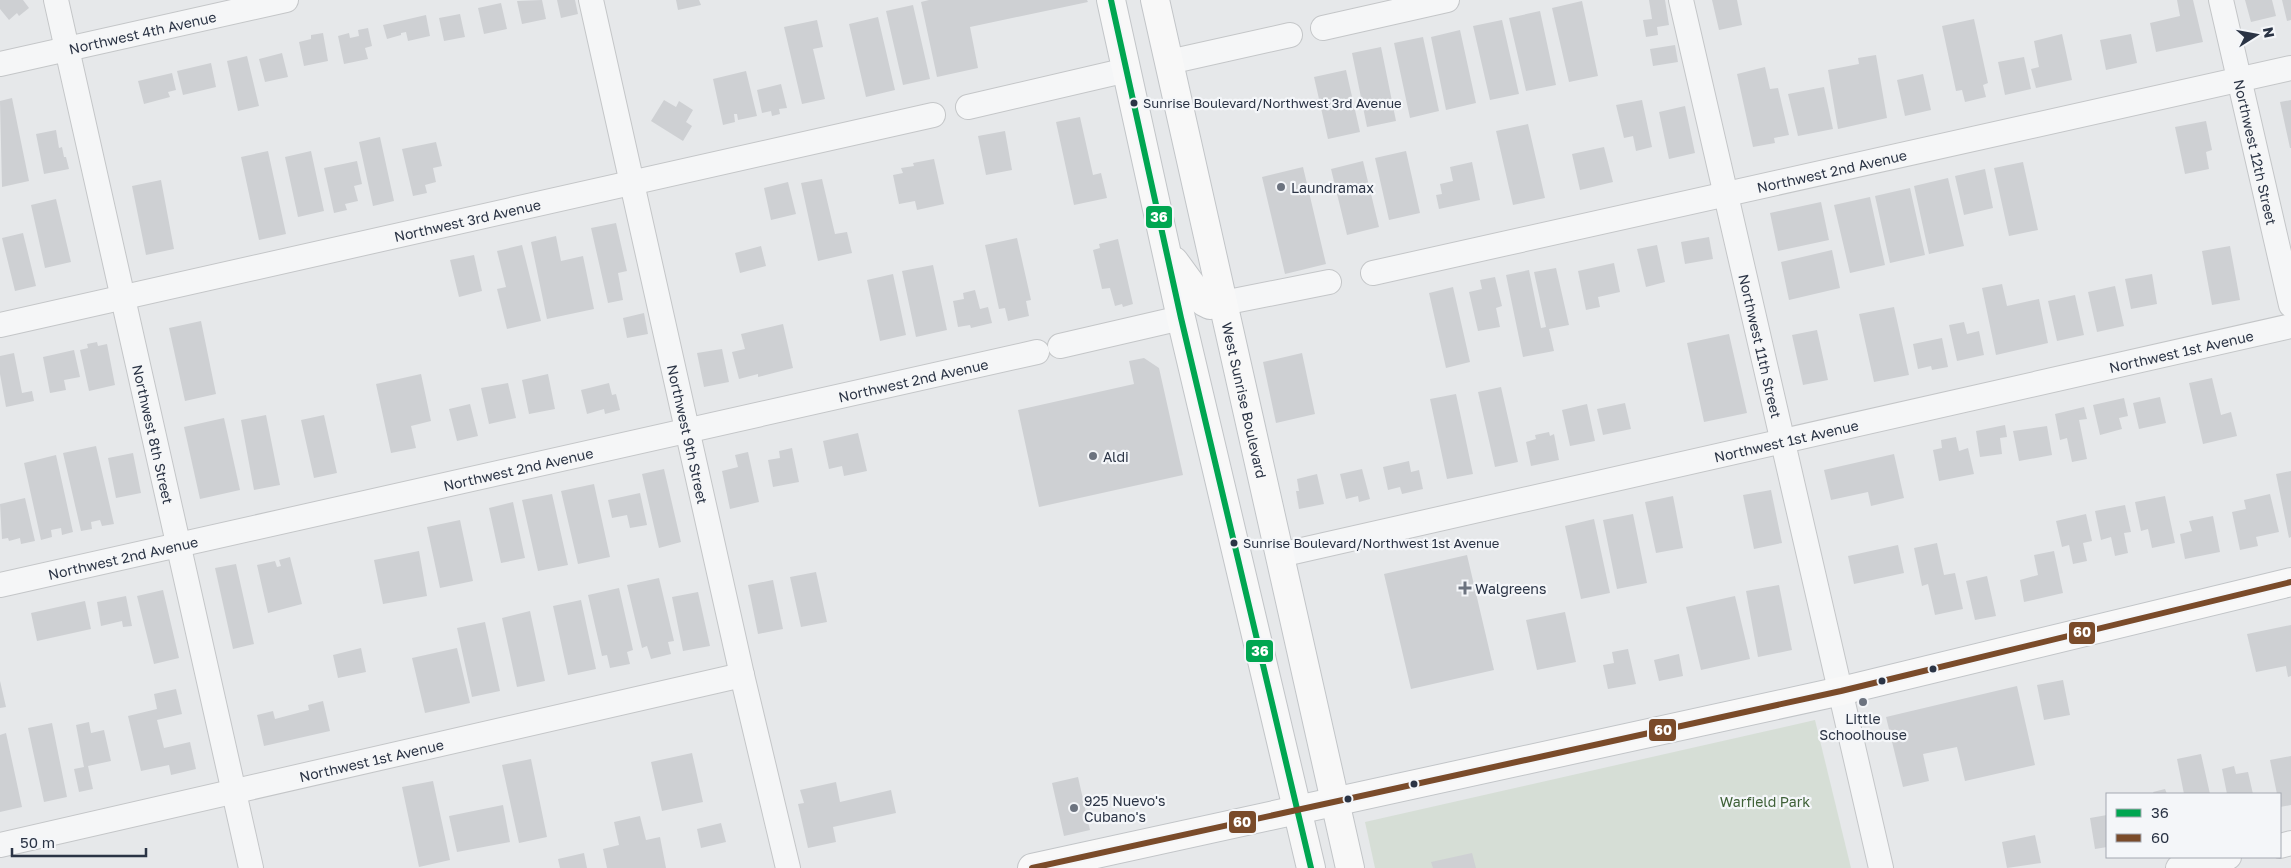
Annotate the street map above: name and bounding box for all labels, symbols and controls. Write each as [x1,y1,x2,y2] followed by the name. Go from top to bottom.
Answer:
[67,7,218,57] street label: Northwest 4th Avenue
[2231,10,2281,60] north arrow
[2260,26,2279,39] text: N
[2231,78,2281,227] street label: Northwest 12th Street
[1143,95,1402,111] place label: Sunrise Boulevard/Northwest 3rd Avenue
[1129,98,1139,108] marker: Sunrise Boulevard/Northwest 3rd Avenue
[1755,146,1908,196] street label: Northwest 2nd Avenue
[1291,179,1374,196] place label: Laundramax
[1275,181,1287,193] marker: Laundramax
[392,195,542,245] street label: Northwest 3rd Avenue
[1145,205,1173,229] line badge: 36
[1150,208,1168,225] text: 36
[1736,272,1786,420] street label: Northwest 11th Street
[1219,320,1271,480] street label: West Sunrise Boulevard
[2107,326,2255,375] street label: Northwest 1st Avenue
[837,355,990,405] street label: Northwest 2nd Avenue
[130,363,177,506] street label: Northwest 8th Street
[664,363,712,506] street label: Northwest 9th Street
[1712,416,1860,465] street label: Northwest 1st Avenue
[442,444,595,494] street label: Northwest 2nd Avenue
[1103,448,1129,465] place label: Aldi
[1087,450,1099,462] marker: Aldi
[46,532,199,582] street label: Northwest 2nd Avenue
[1243,535,1499,551] place label: Sunrise Boulevard/Northwest 1st Avenue
[1229,538,1239,548] marker: Sunrise Boulevard/Northwest 1st Avenue
[1475,580,1546,597] place label: Walgreens
[1459,582,1471,594] marker: Walgreens
[2068,621,2096,645] line badge: 60
[2073,623,2091,640] text: 60
[1245,639,1274,663] line badge: 36
[1251,642,1269,659] text: 36
[1928,664,1938,674] unlabelled marker
[1877,676,1887,686] unlabelled marker
[1857,696,1869,708] marker: Little Schoolhouse
[1819,710,1907,743] place label: Little Schoolhouse
[1648,718,1677,742] line badge: 60
[1654,721,1672,738] text: 60
[298,735,445,785] street label: Northwest 1st Avenue
[1409,779,1419,789] unlabelled marker
[1084,792,1165,825] place label: 925 Nuevo's Cubano's
[1720,793,1810,810] park label: Warfield Park
[2106,793,2281,858] legend
[1343,794,1353,804] unlabelled marker
[1068,802,1080,814] marker: 925 Nuevo's Cubano's
[2151,803,2169,821] text: 36
[1228,810,1257,834] line badge: 60
[1233,813,1251,830] text: 60
[12,826,146,858] scale bar
[2151,828,2169,846] text: 60
[20,833,55,851] text: 50 m

